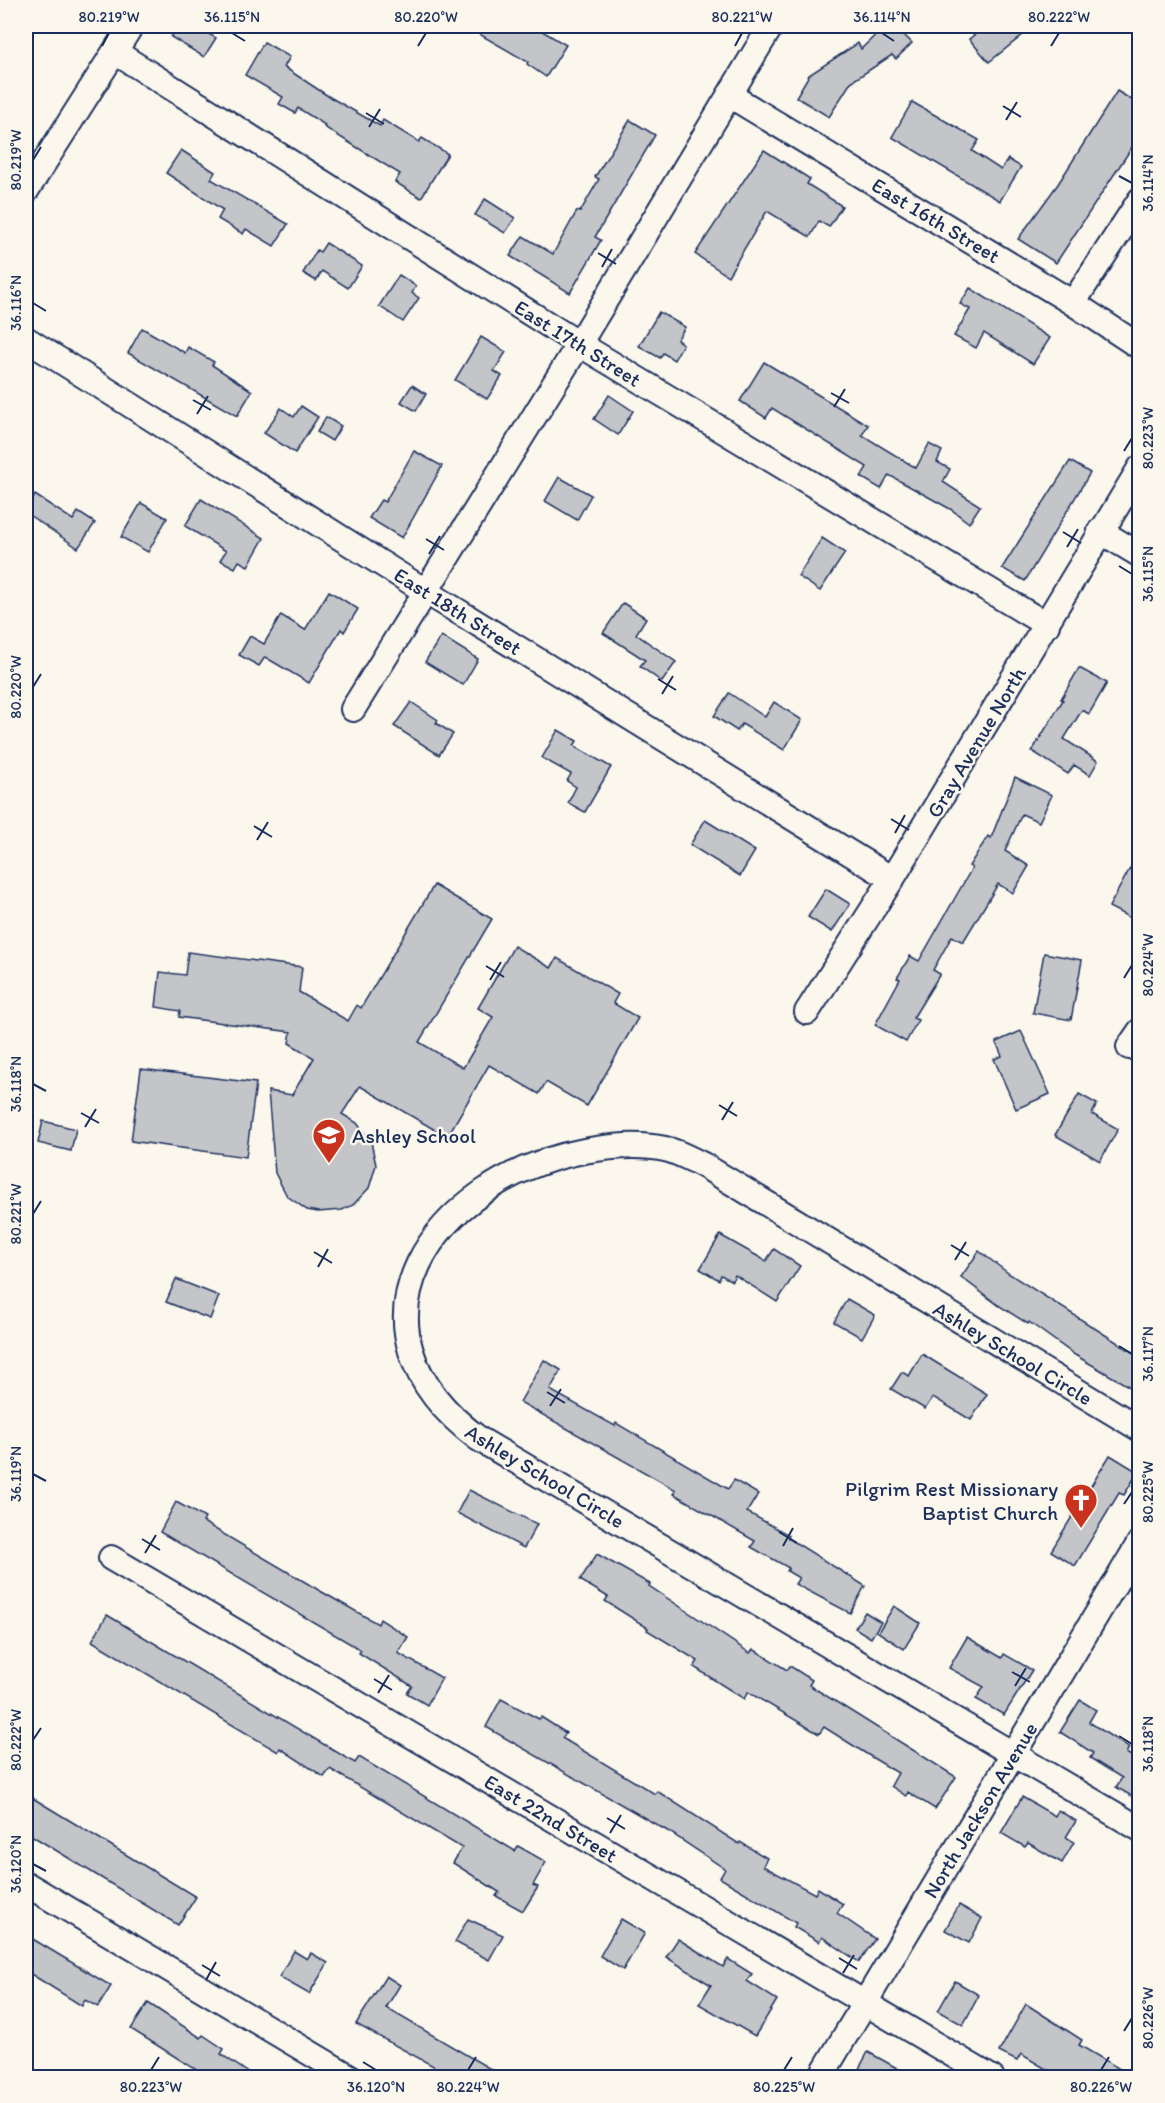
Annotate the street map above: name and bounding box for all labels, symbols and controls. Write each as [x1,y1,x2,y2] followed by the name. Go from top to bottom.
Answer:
[78,8,140,26] text: 80.219°W
[204,8,260,26] text: 36.115°N
[394,8,458,26] text: 80.220°W
[711,8,773,26] text: 80.221°W
[853,8,911,26] text: 36.114°N
[1028,8,1090,26] text: 80.222°W
[7,129,25,191] text: 80.219°W
[1139,154,1157,212] text: 36.114°N
[867,172,1005,268] street label: East 16th Street
[7,275,25,331] text: 36.116°N
[510,294,646,392] street label: East 17th Street
[1139,407,1157,469] text: 80.223°W
[1139,546,1157,602] text: 36.115°N
[390,562,526,660] street label: East 18th Street
[7,655,25,719] text: 80.220°W
[921,661,1031,822] street label: Gray Avenue North
[1139,933,1157,997] text: 80.224°W
[7,1056,25,1112] text: 36.118°N
[311,1117,347,1164] school or university icon: Ashley School
[352,1123,476,1148] place label: Ashley School
[7,1183,25,1245] text: 80.221°W
[929,1296,1097,1410] street label: Ashley School Circle
[1139,1326,1157,1382] text: 36.117°N
[461,1419,629,1533] street label: Ashley School Circle
[7,1446,25,1502] text: 36.119°N
[1139,1461,1157,1523] text: 80.225°W
[845,1476,1058,1525] place label: Pilgrim Rest Missionary Baptist Church
[1063,1482,1099,1529] church icon: Pilgrim Rest Missionary Baptist Church
[7,1709,25,1771] text: 80.222°W
[1139,1716,1157,1772] text: 36.118°N
[918,1717,1042,1903] street label: North Jackson Avenue
[480,1768,622,1868] street label: East 22nd Street
[7,1835,25,1893] text: 36.120°N
[1139,1987,1157,2049] text: 80.226°W
[120,2078,182,2096] text: 80.223°W
[347,2078,405,2096] text: 36.120°N
[436,2078,500,2096] text: 80.224°W
[753,2078,815,2096] text: 80.225°W
[1070,2078,1132,2096] text: 80.226°W

